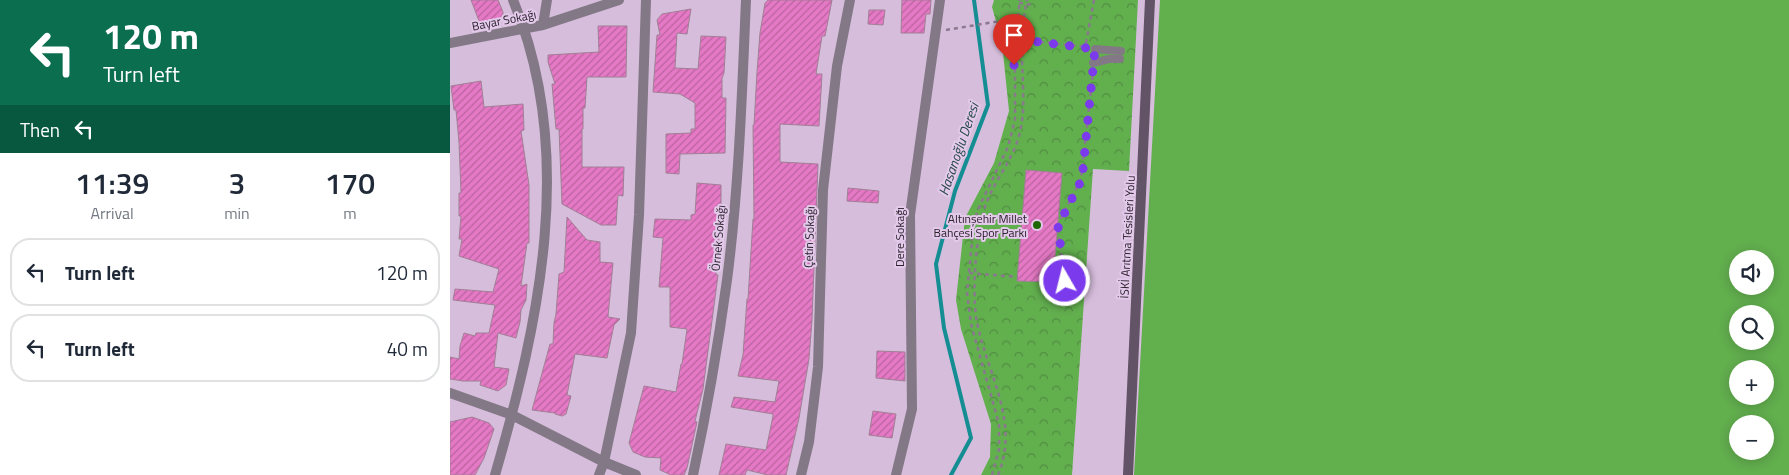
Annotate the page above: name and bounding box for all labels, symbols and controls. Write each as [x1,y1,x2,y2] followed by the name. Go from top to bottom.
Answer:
[470,4,538,36] street label: Bayar Sokağı
[103,9,199,63] text: 120 m
[993,14,1035,65] pin
[20,20,85,85] icon: left
[1000,21,1028,49] icon: arrive
[103,57,180,91] text: Turn left
[932,98,984,198] water label: Hasanoğlu Deresi
[20,115,60,144] text: Then
[70,115,98,143] icon: left
[75,160,149,206] text: 11:39
[229,160,245,206] text: 3
[325,160,375,206] text: 170
[1114,175,1140,299] street label: İSKİ Arıtma Tesisleri Yolu
[90,201,134,225] text: Arrival
[224,201,250,225] text: min
[343,201,357,225] text: m
[706,204,730,272] street label: Örnek Sokağı
[798,206,820,268] street label: Çetin Sokağı
[890,207,909,267] street label: Dere Sokağı
[934,209,1028,242] place label: Altınşehir Millet Bahçesi Spor Parkı
[1031,219,1043,231] marker: Altınşehir Millet Bahçesi Spor Parkı
[1729,250,1774,460] map controls
[1729,250,1774,295] button: sound
[1038,254,1090,306] position arrow
[22,258,50,286] icon: left
[65,258,135,287] text: Turn left
[376,258,428,287] text: 120 m
[1729,305,1774,350] button: search
[22,334,50,362] icon: left
[65,334,135,363] text: Turn left
[387,334,428,363] text: 40 m
[1729,360,1774,405] button: +
[1729,415,1774,460] button: −

